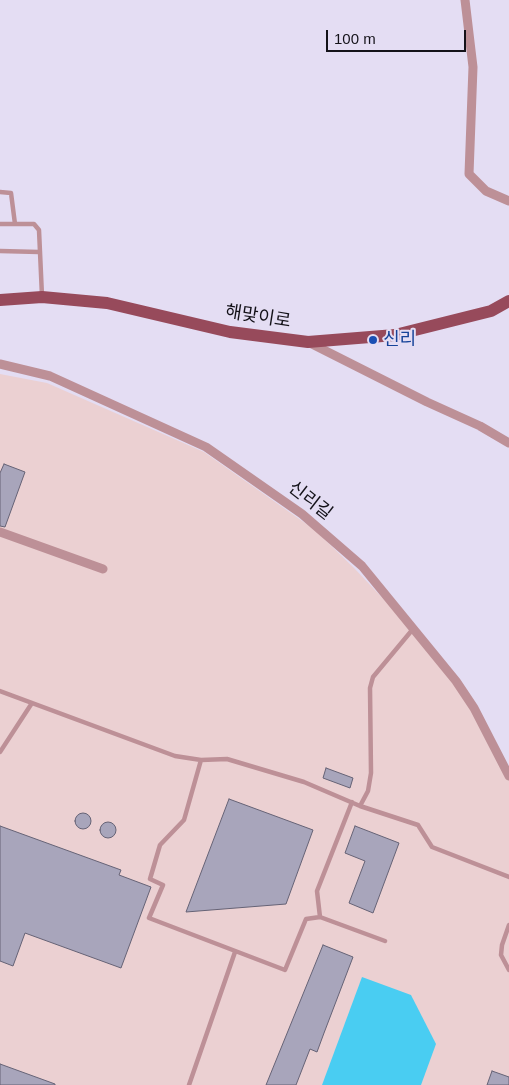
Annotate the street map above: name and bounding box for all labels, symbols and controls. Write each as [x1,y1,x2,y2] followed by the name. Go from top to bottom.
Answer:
[329,20,469,52] scale bar
[334,30,376,47] text: 100 m
[224,301,292,333] street label: 해맞이로
[383,329,416,351] place label: 신리
[367,334,379,346] marker: 신리
[284,477,336,525] street label: 신리길

